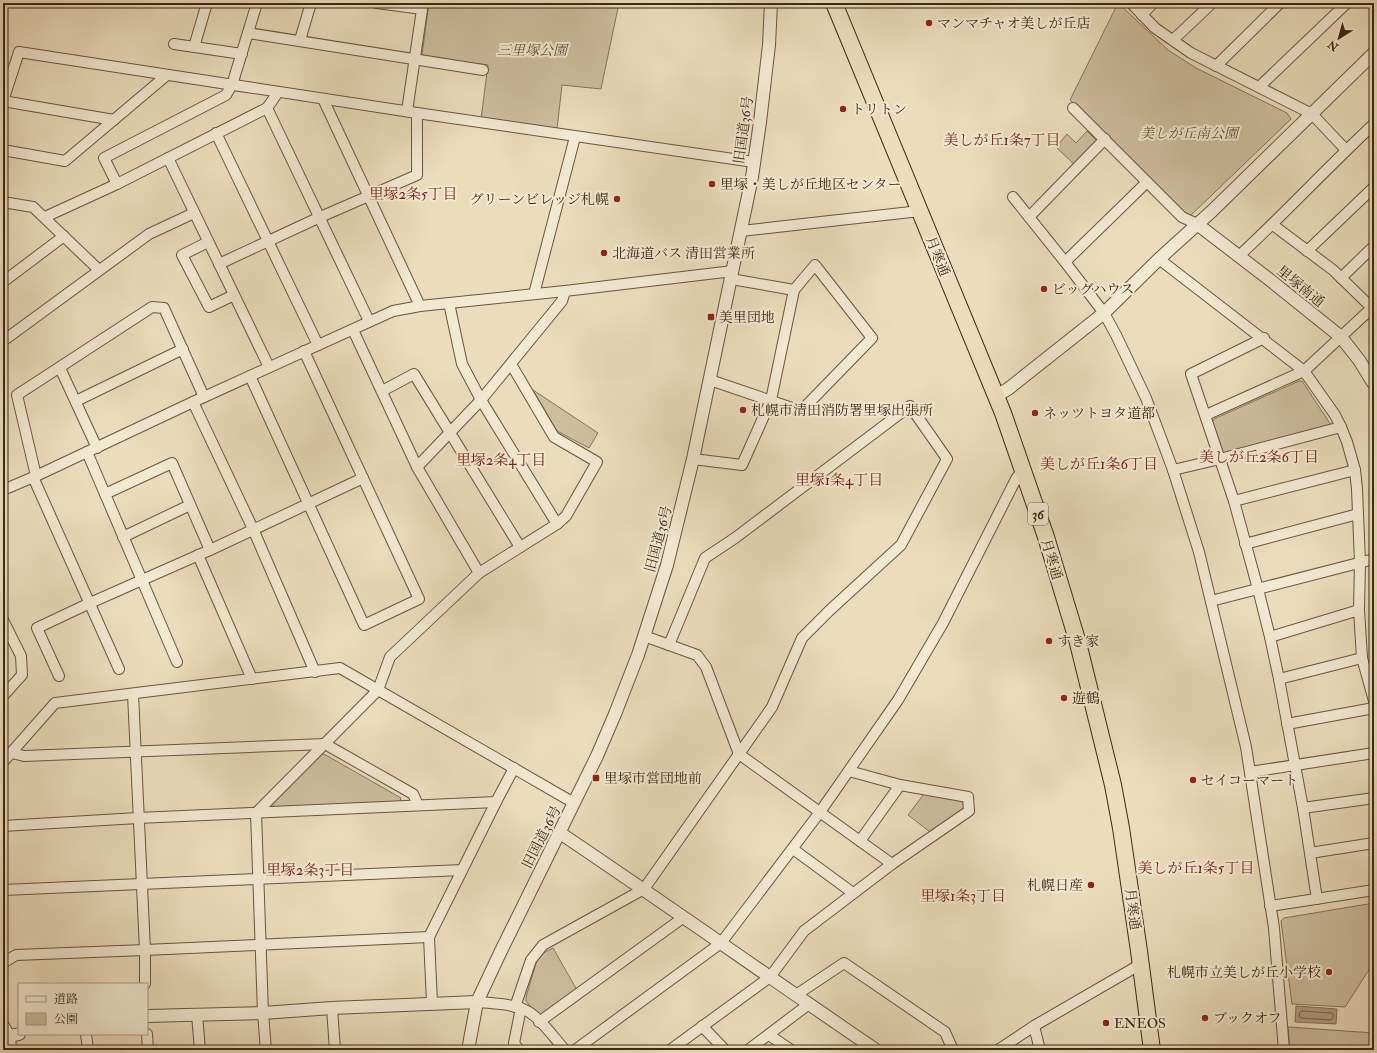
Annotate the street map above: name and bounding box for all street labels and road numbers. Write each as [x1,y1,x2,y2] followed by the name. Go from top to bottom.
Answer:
[730,95,757,165] street label: 旧国道36号
[922,234,953,279] street label: 月寒通
[1274,262,1328,311] street label: 里塚南通
[1028,503,1048,525] road number: 36
[641,504,676,574] street label: 旧国道36号
[1037,537,1066,582] street label: 月寒通
[518,803,565,872] street label: 旧国道36号
[1121,887,1144,931] street label: 月寒通

